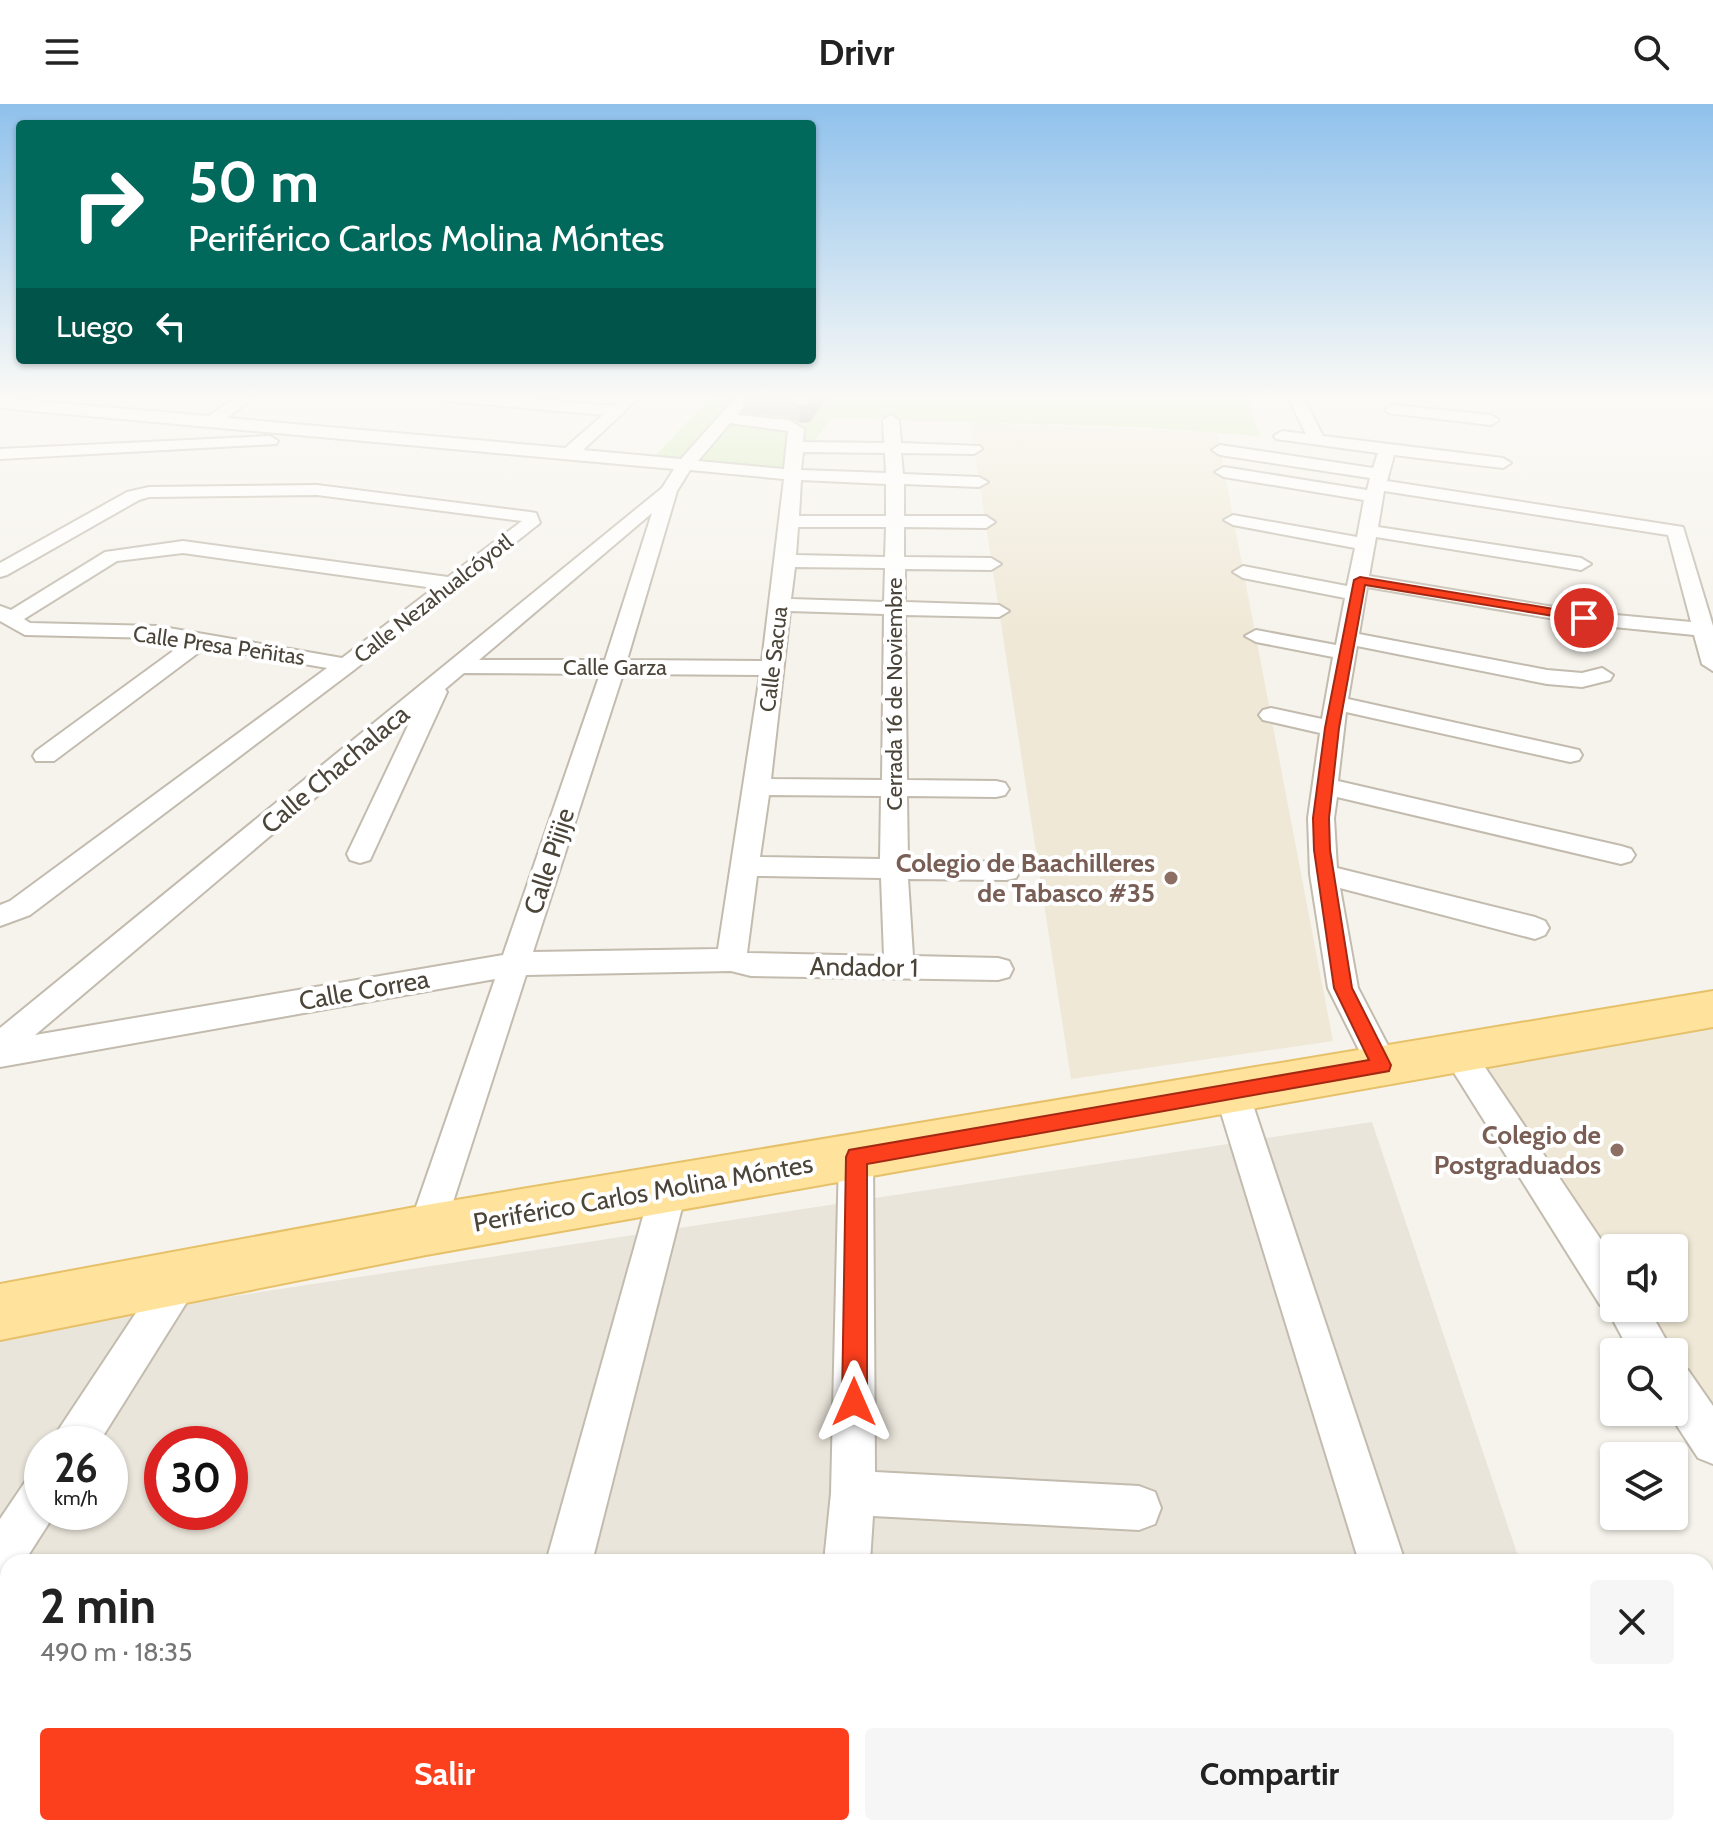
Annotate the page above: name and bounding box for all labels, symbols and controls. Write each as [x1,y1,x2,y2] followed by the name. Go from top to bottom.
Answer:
[40,30,84,74] icon: menu
[819,30,894,74] text: Drivr
[1629,30,1673,74] icon: search
[188,148,319,216] text: 50 m
[56,152,160,256] icon: right
[188,216,665,260] text: Periférico Carlos Molina Móntes
[149,304,193,348] icon: left
[56,308,133,345] text: Luego
[348,527,519,669] street label: Calle Nezahualcóyotl
[881,578,908,810] street label: Cerrada 16 de Noviembre
[1550,584,1618,652] pin
[1562,596,1606,640] icon: arrive
[754,604,793,713] street label: Calle Sacua
[131,620,307,671] street label: Calle Presa Peñitas
[563,654,667,681] street label: Calle Garza
[254,697,416,840] street label: Calle Chachalaca
[517,804,581,918] street label: Calle Pijije
[896,847,1155,909] place label: Colegio de Baachilleres de Tabasco #35
[1162,869,1180,887] marker: Colegio de Baachilleres de Tabasco #35
[809,950,919,984] street label: Andador 1
[296,963,432,1017] street label: Calle Correa
[1434,1119,1601,1181] place label: Colegio de Postgraduados
[1608,1141,1626,1159] marker: Colegio de Postgraduados
[471,1147,815,1239] street label: Periférico Carlos Molina Móntes
[1600,1234,1688,1530] map controls
[1600,1234,1688,1322] button: sound
[1600,1338,1688,1426] button: search
[812,1360,896,1444] position arrow
[144,1426,248,1530] speed limit sign: 30
[1600,1442,1688,1530] button: layers
[54,1443,98,1492] text: 26
[54,1486,98,1510] text: km/h
[40,1577,156,1635] text: 2 min
[1590,1580,1674,1664] button: close
[40,1636,192,1668] text: 490 m · 18:35
[40,1728,849,1820] button: Salir
[865,1728,1674,1820] button: Compartir

